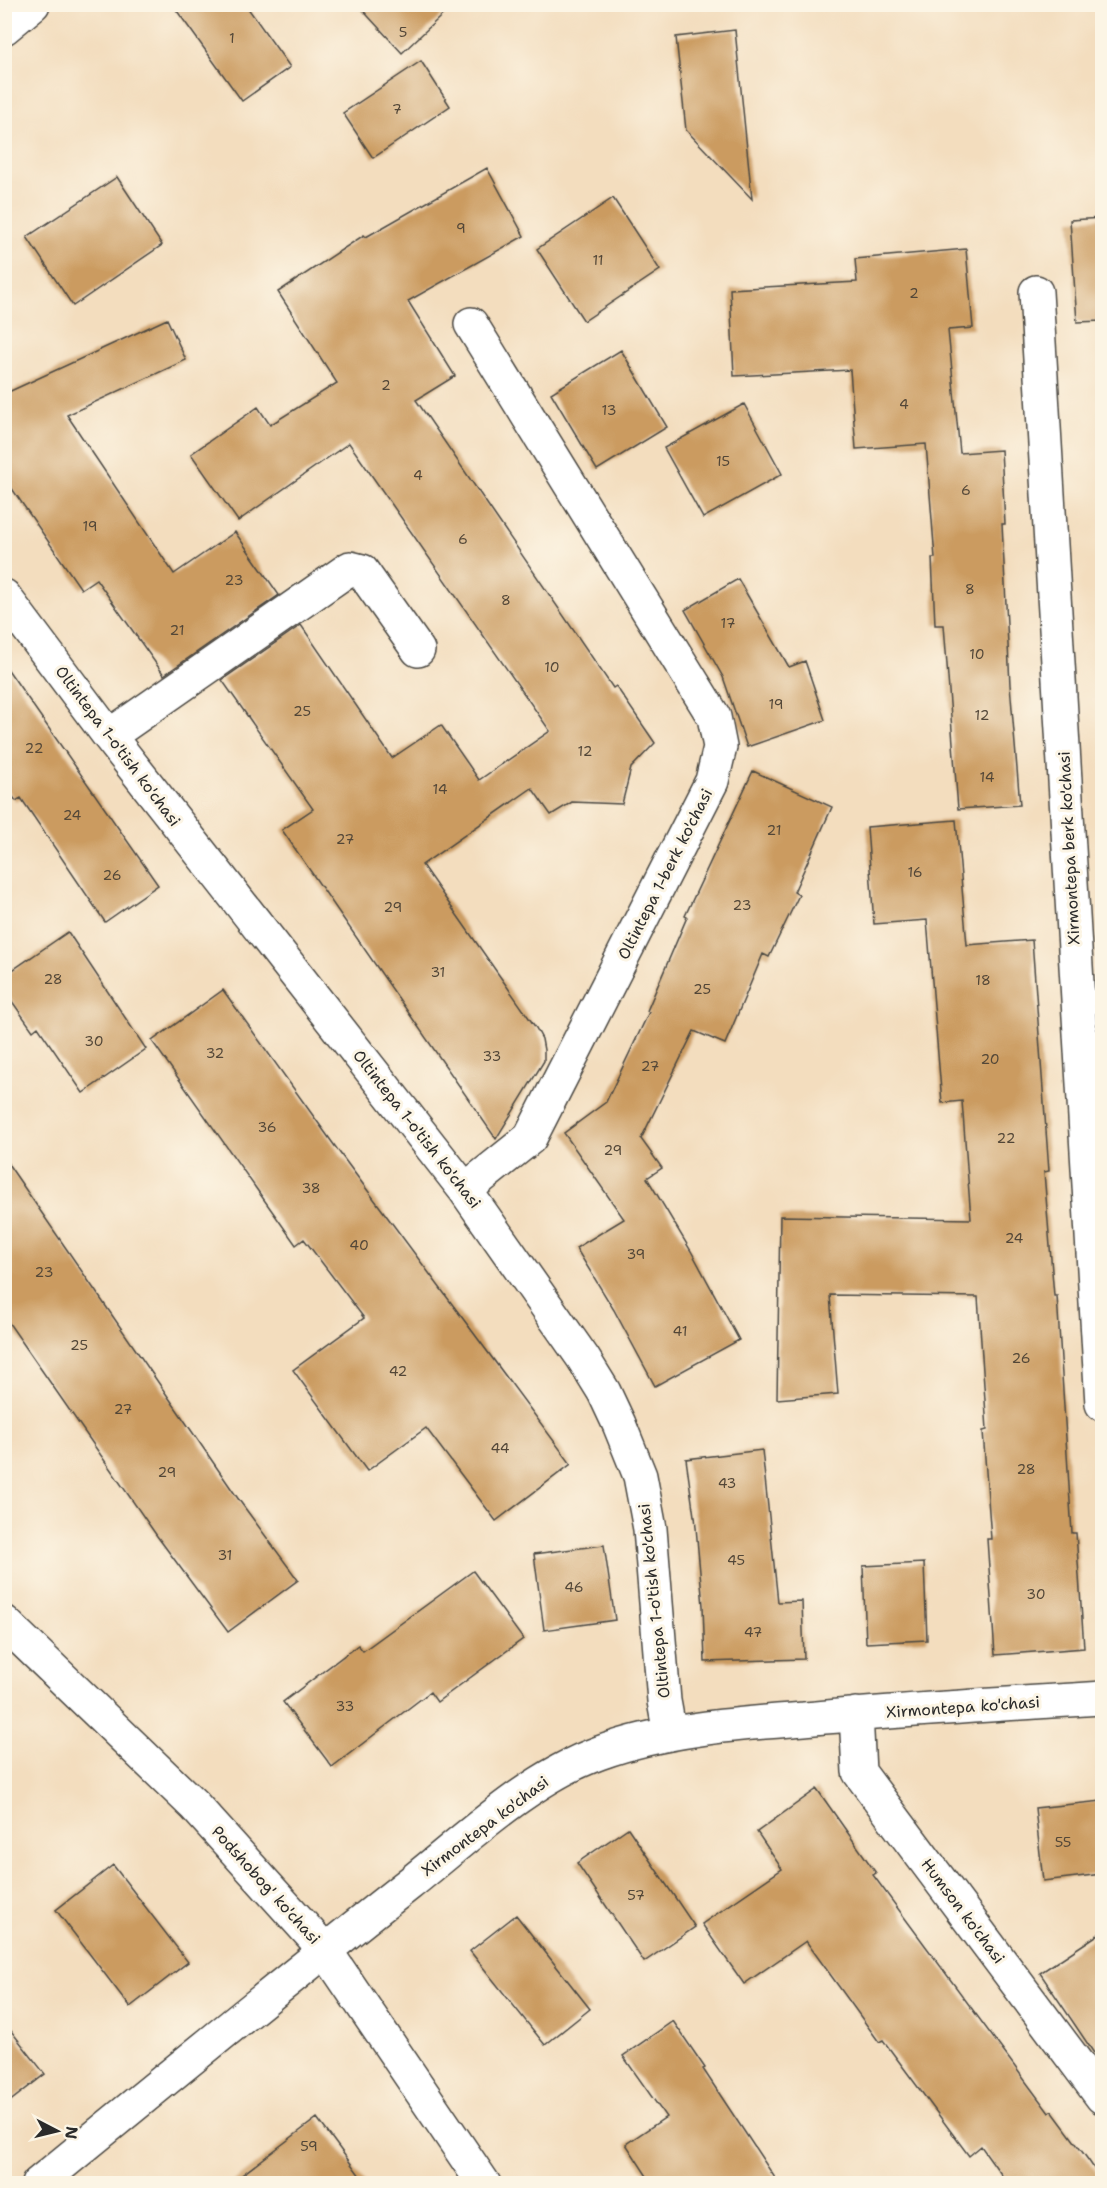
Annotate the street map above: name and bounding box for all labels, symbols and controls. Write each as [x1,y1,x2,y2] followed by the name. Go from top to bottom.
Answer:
[399,23,407,41] house number: 5
[229,29,235,47] house number: 1
[392,100,402,118] house number: 7
[456,219,466,237] house number: 9
[592,251,604,269] house number: 11
[909,284,919,302] house number: 2
[381,376,391,394] house number: 2
[899,395,909,413] house number: 4
[602,401,616,419] house number: 13
[716,452,730,470] house number: 15
[413,466,423,484] house number: 4
[961,481,971,499] house number: 6
[82,517,98,535] house number: 19
[458,530,468,548] house number: 6
[225,571,243,589] house number: 23
[965,580,975,598] house number: 8
[501,591,511,609] house number: 8
[721,614,735,632] house number: 17
[170,621,184,639] house number: 21
[969,645,985,663] house number: 10
[544,658,560,676] house number: 10
[51,661,185,831] street label: Oltintepa 1-o'tish ko'chasi
[768,695,784,713] house number: 19
[293,702,311,720] house number: 25
[975,706,989,724] house number: 12
[25,739,43,757] house number: 22
[578,742,592,760] house number: 12
[1053,751,1085,945] street label: Xirmontepa berk ko'chasi
[979,768,995,786] house number: 14
[432,780,448,798] house number: 14
[613,785,717,963] street label: Oltintepa 1-berk ko'chasi
[63,806,82,824] house number: 24
[767,821,781,839] house number: 21
[336,830,354,848] house number: 27
[907,863,923,881] house number: 16
[103,866,122,884] house number: 26
[733,896,751,914] house number: 23
[384,898,402,916] house number: 29
[431,963,445,981] house number: 31
[43,970,63,988] house number: 28
[975,971,991,989] house number: 18
[693,980,711,998] house number: 25
[84,1032,104,1050] house number: 30
[206,1044,224,1062] house number: 32
[348,1045,486,1213] street label: Oltintepa 1-o'tish ko'chasi
[483,1047,501,1065] house number: 33
[980,1050,1000,1068] house number: 20
[641,1057,659,1075] house number: 27
[257,1118,277,1136] house number: 36
[997,1129,1015,1147] house number: 22
[604,1141,622,1159] house number: 29
[301,1179,321,1197] house number: 38
[1005,1229,1024,1247] house number: 24
[349,1236,369,1254] house number: 40
[627,1245,645,1263] house number: 39
[35,1263,53,1281] house number: 23
[673,1322,687,1340] house number: 41
[70,1336,88,1354] house number: 25
[1012,1349,1031,1367] house number: 26
[389,1362,407,1380] house number: 42
[114,1400,132,1418] house number: 27
[490,1439,510,1457] house number: 44
[1016,1460,1036,1478] house number: 28
[158,1463,176,1481] house number: 29
[718,1474,736,1492] house number: 43
[633,1502,675,1700] street label: Oltintepa 1-o'tish ko'chasi
[218,1546,232,1564] house number: 31
[727,1551,745,1569] house number: 45
[564,1578,584,1596] house number: 46
[1026,1585,1046,1603] house number: 30
[744,1623,762,1641] house number: 47
[885,1691,1041,1723] street label: Xirmontepa ko'chasi
[336,1697,354,1715] house number: 33
[417,1771,553,1881] street label: Xirmontepa ko'chasi
[207,1821,325,1949] street label: Podshobog' ko'chasi
[1055,1833,1071,1851] house number: 55
[916,1854,1010,1968] street label: Humson ko'chasi
[627,1886,645,1904] house number: 57
[27,2101,87,2161] north arrow
[60,2125,83,2140] text: N
[300,2137,318,2155] house number: 59

